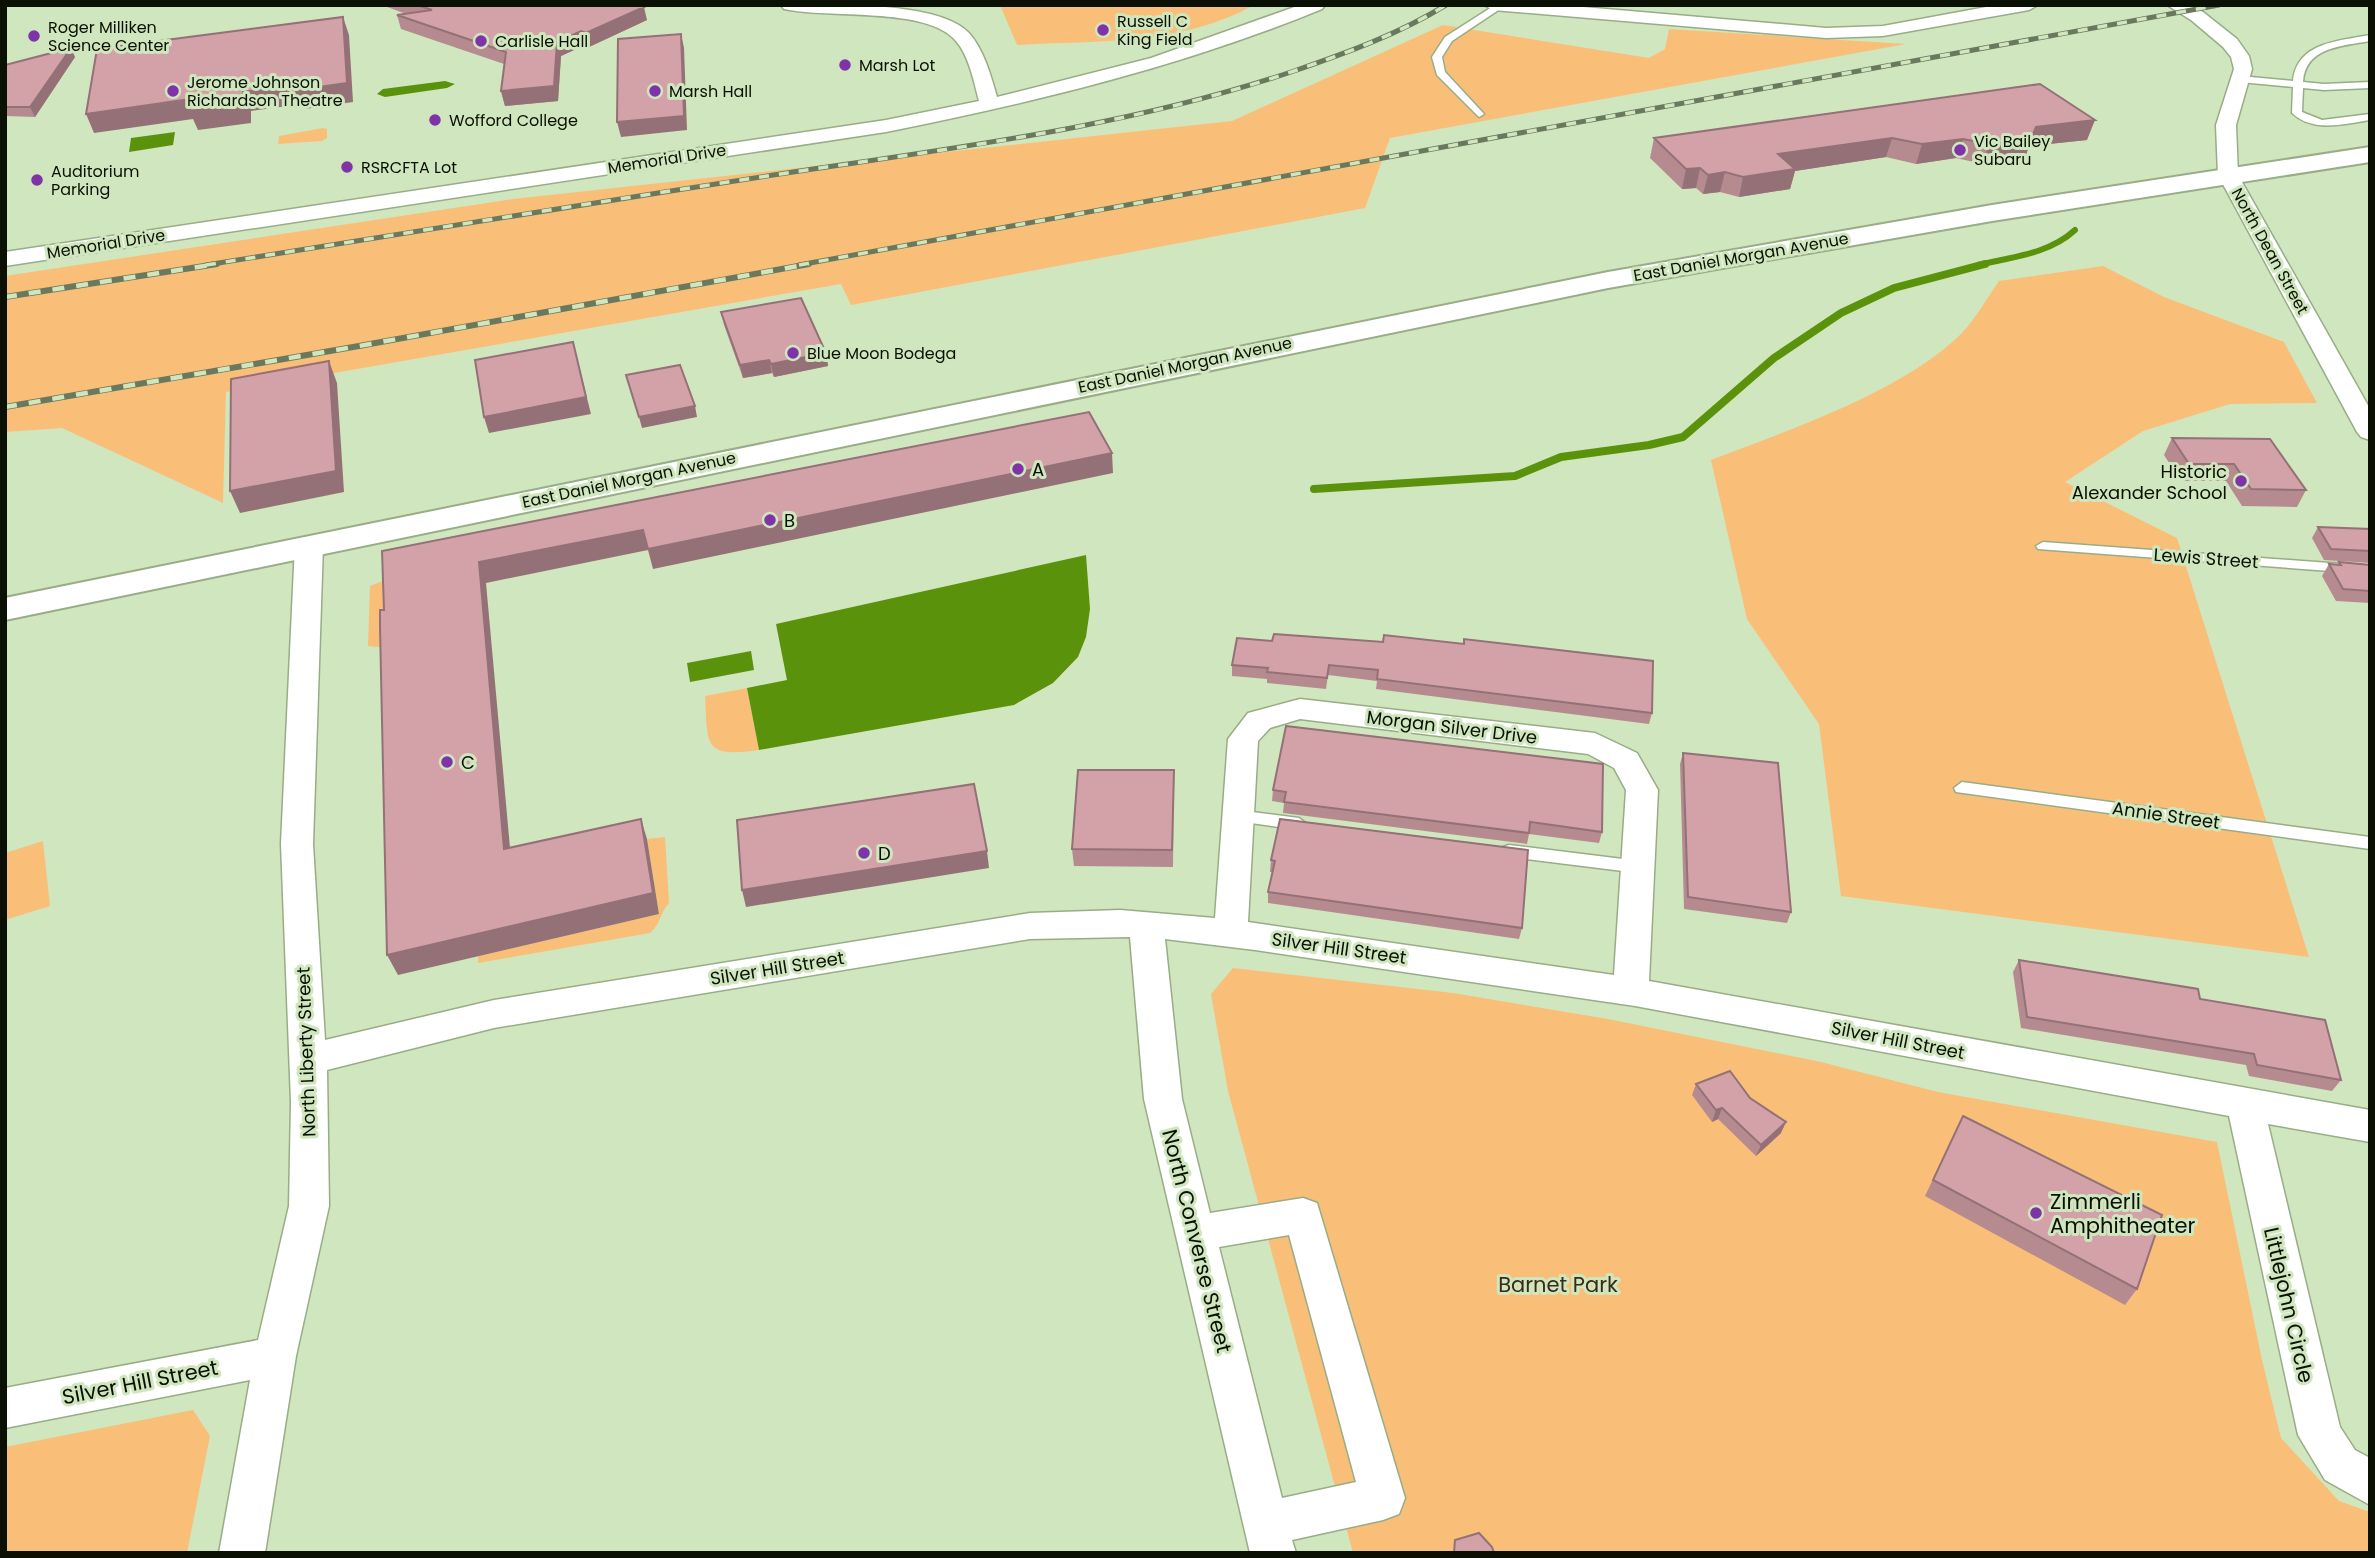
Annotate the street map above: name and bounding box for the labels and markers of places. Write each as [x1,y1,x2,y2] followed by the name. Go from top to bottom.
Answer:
[1117,10,1193,51] place label: Russell C King Field
[48,16,169,57] place label: Roger Milliken Science Center
[1095,22,1111,38] marker: Russell C King Field
[26,28,42,44] marker: Roger Milliken Science Center
[495,30,588,53] place label: Carlisle Hall
[473,33,489,49] marker: Carlisle Hall
[859,54,936,77] place label: Marsh Lot
[837,57,853,73] marker: Marsh Lot
[187,71,343,112] place label: Jerome Johnson Richardson Theatre
[669,80,752,103] place label: Marsh Hall
[165,83,181,99] marker: Jerome Johnson Richardson Theatre
[647,83,663,99] marker: Marsh Hall
[449,109,578,132] place label: Wofford College
[427,112,443,128] marker: Wofford College
[1974,130,2050,171] place label: Vic Bailey Subaru
[1952,142,1968,158] marker: Vic Bailey Subaru
[361,156,457,179] place label: RSRCFTA Lot
[339,159,355,175] marker: RSRCFTA Lot
[51,160,139,201] place label: Auditorium Parking
[29,172,45,188] marker: Auditorium Parking
[807,342,956,365] place label: Blue Moon Bodega
[785,345,801,361] marker: Blue Moon Bodega
[1032,457,1044,482] place label: A
[2072,459,2227,505] place label: Historic Alexander School
[1010,461,1026,477] marker: A
[2233,473,2249,489] marker: Historic Alexander School
[784,508,795,533] place label: B
[762,512,778,528] marker: B
[461,750,475,775] place label: C
[439,754,455,770] marker: C
[878,841,891,866] place label: D
[856,845,872,861] marker: D
[2050,1187,2196,1240] place label: Zimmerli Amphitheater
[2028,1205,2044,1221] marker: Zimmerli Amphitheater

